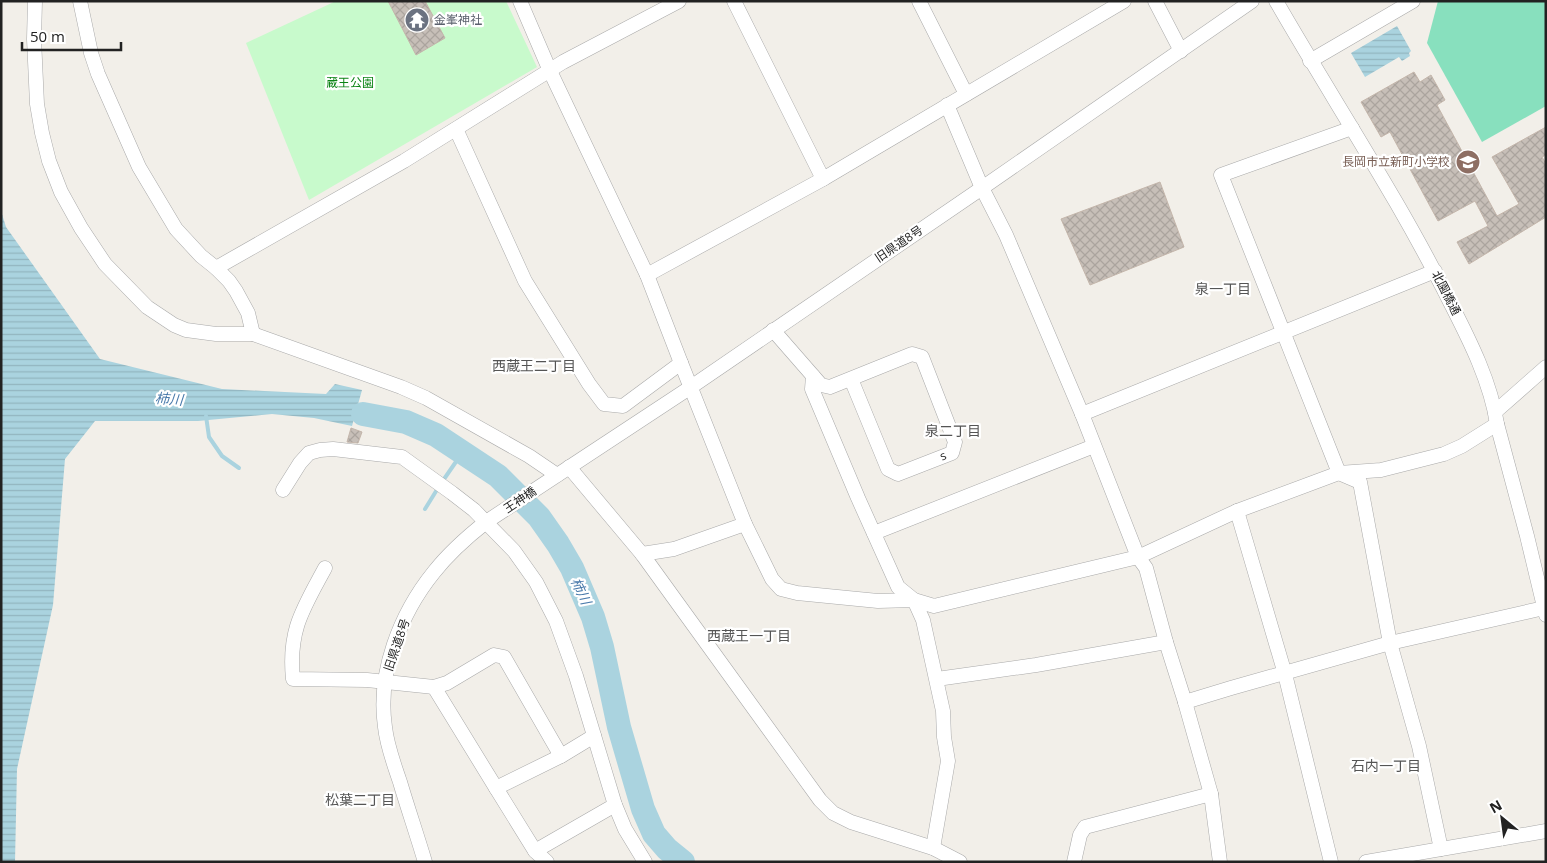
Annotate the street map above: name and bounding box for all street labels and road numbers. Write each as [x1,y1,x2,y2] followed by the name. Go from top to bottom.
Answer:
[871,221,926,266] street label: 旧県道8号
[1428,268,1465,318] street label: 北園橋通
[937,446,949,464] street label: s
[500,482,539,517] street label: 王神橋
[380,616,413,674] street label: 旧県道8号

